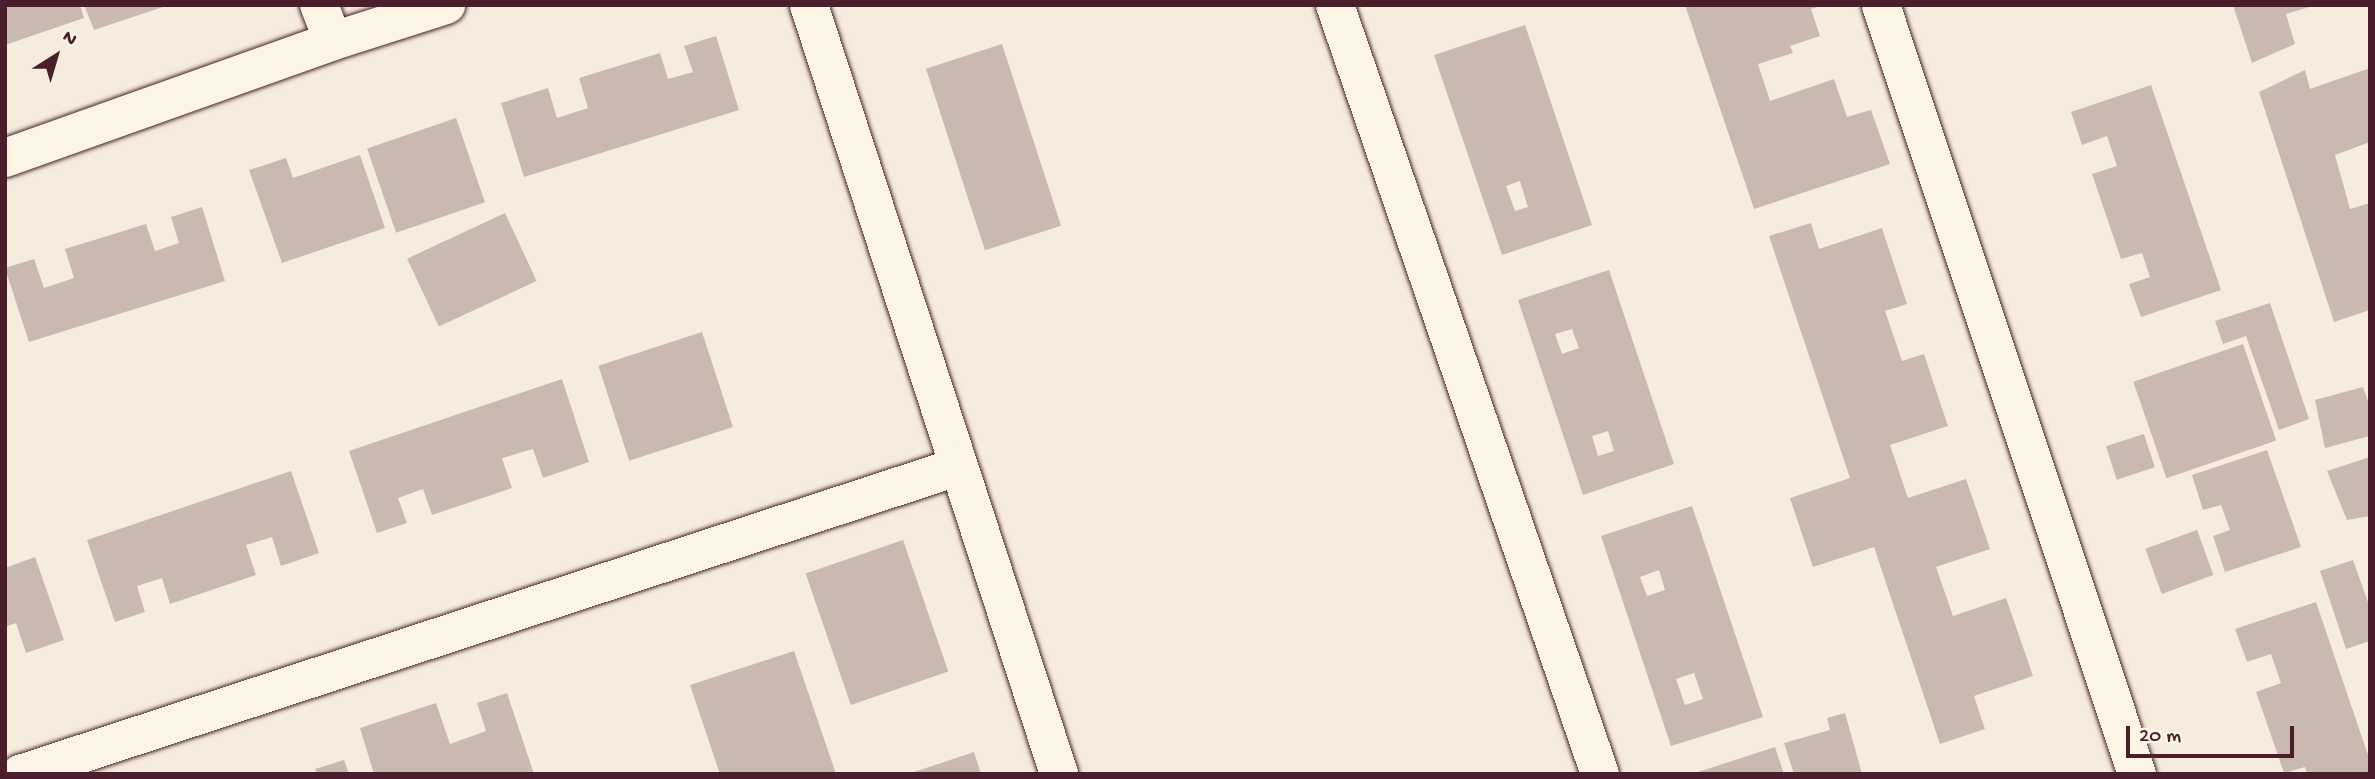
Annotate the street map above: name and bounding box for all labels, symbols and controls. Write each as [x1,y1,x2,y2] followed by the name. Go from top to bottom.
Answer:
[21,21,91,91] north arrow
[57,26,81,52] text: N
[2130,712,2298,756] scale bar
[2139,725,2181,750] text: 20 m

